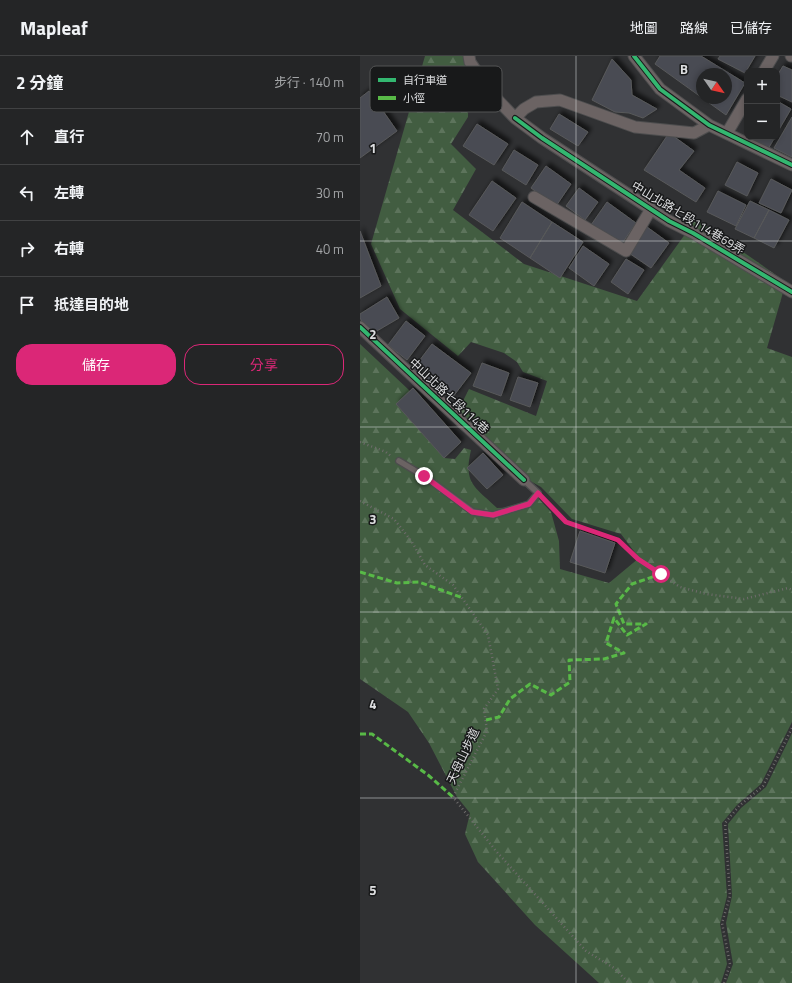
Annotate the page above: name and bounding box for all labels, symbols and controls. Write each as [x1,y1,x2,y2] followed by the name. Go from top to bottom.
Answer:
[20,13,88,42] text: Mapleaf
[630,17,658,38] text: 地圖
[680,17,708,38] text: 路線
[730,17,772,38] text: 已儲存
[680,59,688,79] text: B
[370,66,502,112] legend
[696,68,732,104] north arrow
[744,68,780,140] map controls
[744,68,780,104] button: +
[16,70,63,96] text: 2 分鐘
[274,72,344,92] text: 步行 · 140 m
[403,72,447,88] text: 自行車道
[403,90,425,106] text: 小徑
[744,104,780,140] button: −
[54,125,84,148] text: 直行
[16,126,38,148] icon: ahead
[316,127,344,147] text: 70 m
[369,138,377,158] text: 1
[628,176,749,259] street label: 中山北路七段114巷69弄
[54,181,84,204] text: 左轉
[16,182,38,204] icon: left
[316,183,344,203] text: 30 m
[54,237,84,260] text: 右轉
[16,238,38,260] icon: right
[316,239,344,259] text: 40 m
[54,293,129,316] text: 抵達目的地
[16,294,38,316] icon: arrive
[369,324,377,344] text: 2
[16,344,176,385] button: 儲存
[184,344,344,385] button: 分享
[405,353,494,438] street label: 中山北路七段114巷
[415,467,433,485] route end
[369,509,377,529] text: 3
[652,565,670,583] route start
[369,694,377,714] text: 4
[441,725,484,787] street label: 天母山步道
[369,880,377,900] text: 5

